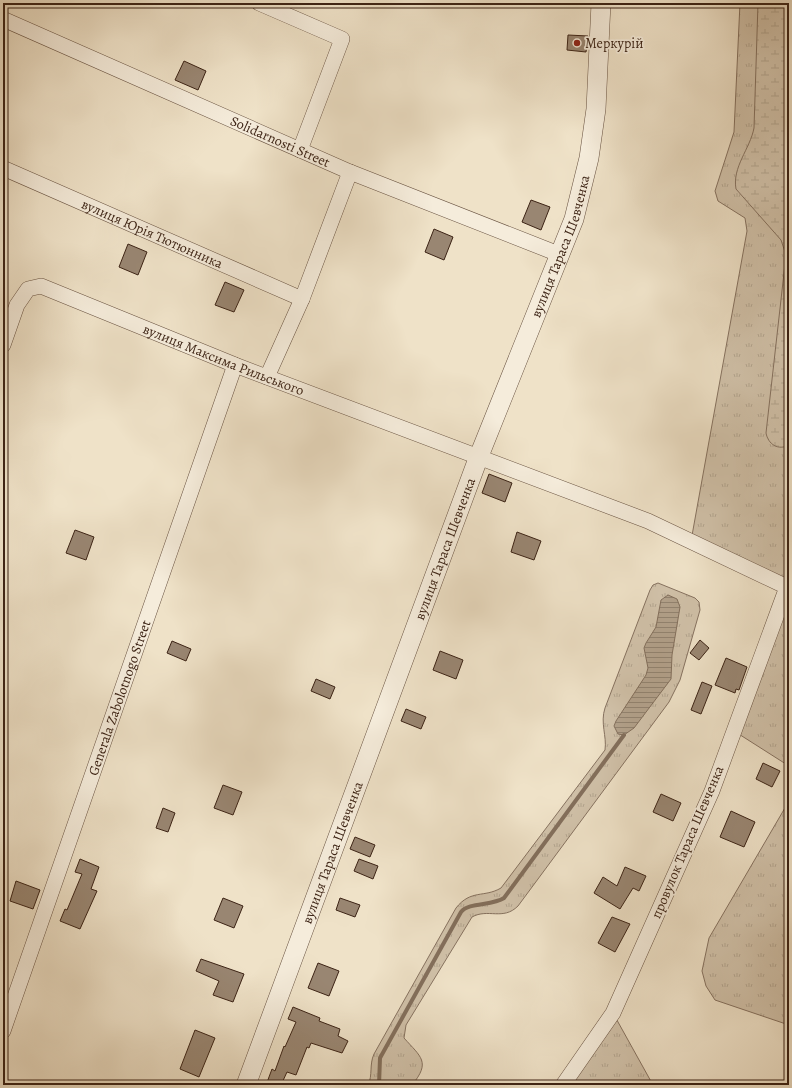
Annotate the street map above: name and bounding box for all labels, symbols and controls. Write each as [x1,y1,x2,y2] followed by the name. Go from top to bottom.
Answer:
[585,34,643,53] place label: Меркурій
[572,38,582,48] marker: Меркурій
[227,111,333,172] street label: Solidarnosti Street
[526,173,595,320] street label: вулиця Тараса Шевченка
[78,195,226,273] street label: вулиця Юрія Тютюнника
[140,320,307,400] street label: вулиця Максима Рильського
[410,474,480,623] street label: вулиця Тараса Шевченка
[84,617,156,778] street label: Generala Zabolotnogo Street
[647,762,728,921] street label: провулок Тараса Шевченка
[298,778,368,926] street label: вулиця Тараса Шевченка

